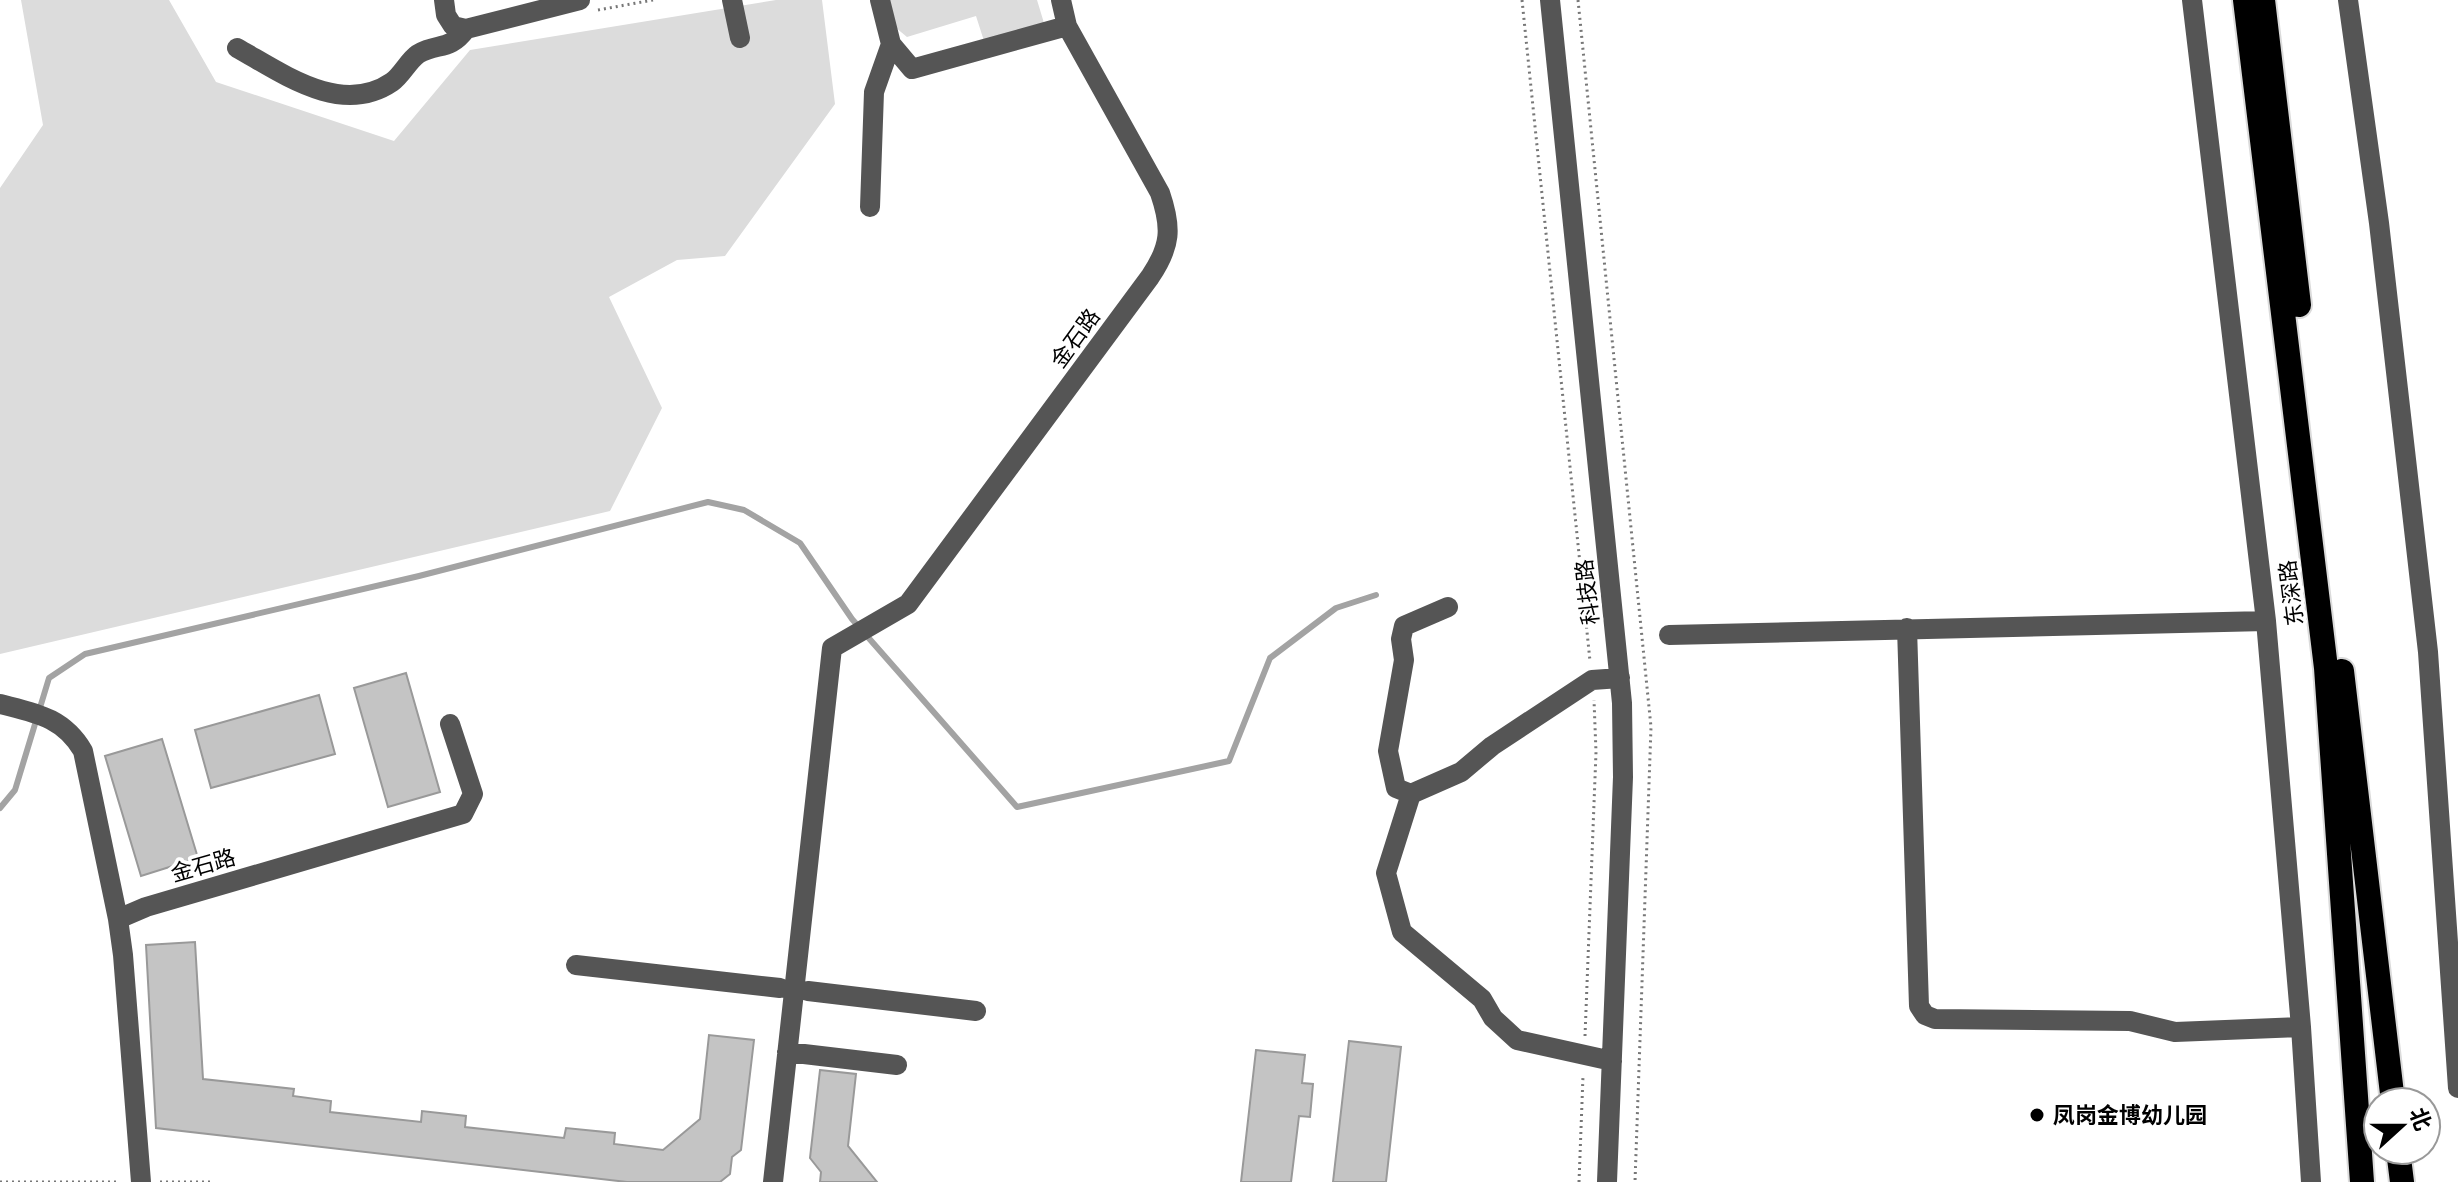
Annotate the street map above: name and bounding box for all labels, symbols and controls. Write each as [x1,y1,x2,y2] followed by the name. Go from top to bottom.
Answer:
[1045,304,1105,372] street label: 金石路
[1571,558,1603,626] street label: 科技路
[2274,559,2308,627] street label: 东深路
[168,843,238,887] street label: 金石路
[2362,1086,2442,1166] north arrow
[2053,1102,2207,1128] place label: 凤岗金博幼儿园
[2405,1104,2437,1134] text: 北
[2028,1106,2046,1124] marker: 凤岗金博幼儿园

